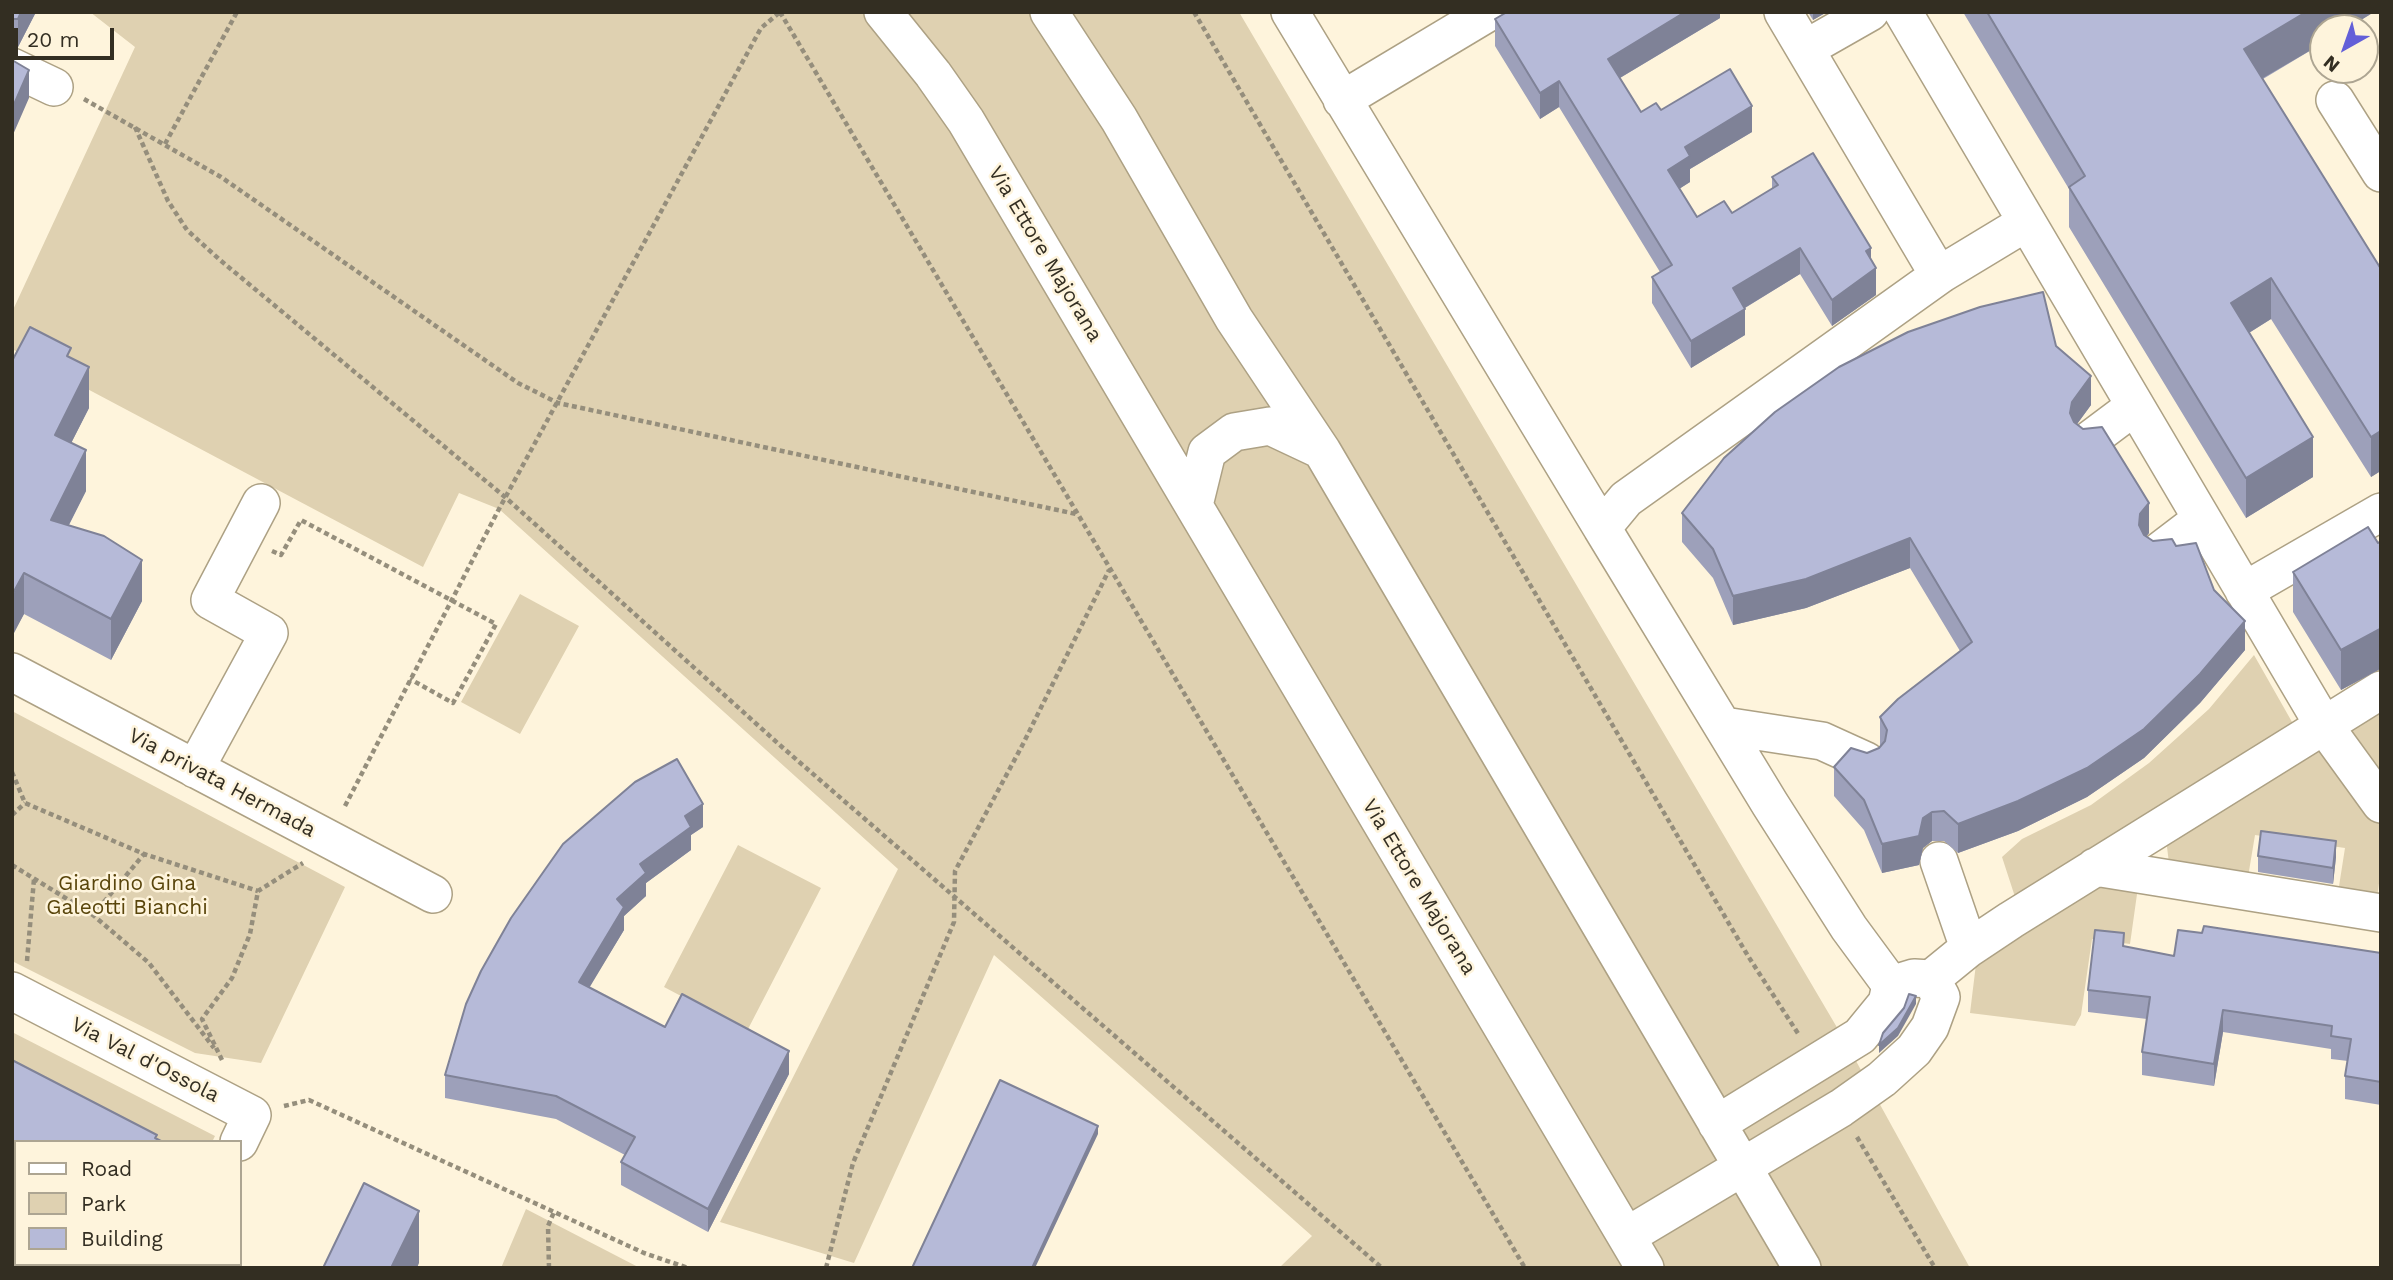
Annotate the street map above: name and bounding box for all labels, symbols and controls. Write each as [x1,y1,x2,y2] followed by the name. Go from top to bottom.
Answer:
[18,14,117,58] scale bar
[2309,14,2379,84] north arrow
[27,27,79,52] text: 20 m
[2319,51,2344,77] text: N
[983,162,1107,346] street label: Via Ettore Majorana
[124,723,320,843] street label: Via privata Hermada
[1357,795,1481,979] street label: Via Ettore Majorana
[46,871,208,921] park label: Giardino Gina Galeotti Bianchi
[67,1012,223,1108] street label: Via Val d'Ossola
[14,1140,242,1266] legend
[81,1156,132,1181] text: Road
[81,1191,126,1216] text: Park
[81,1226,163,1251] text: Building

